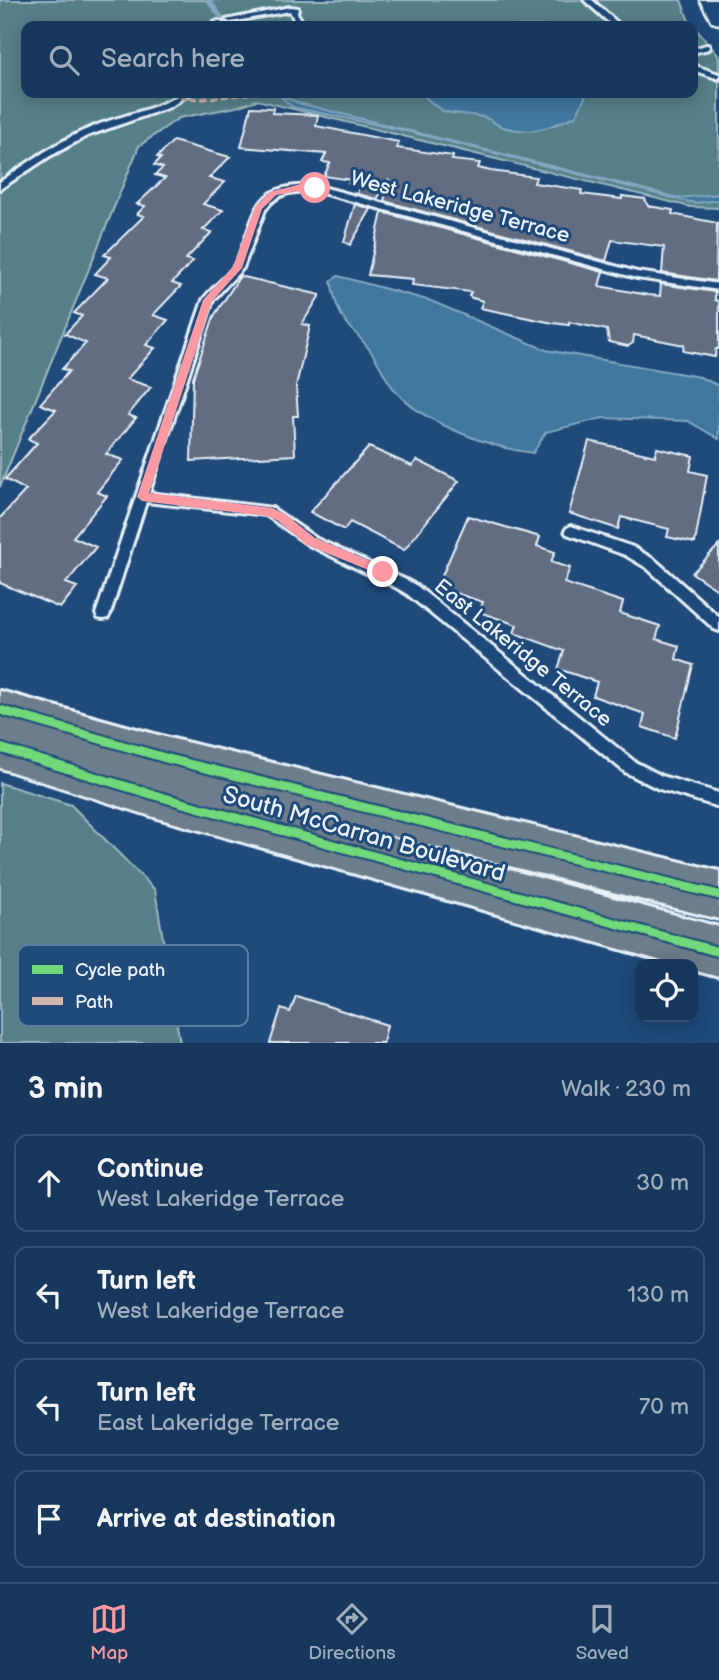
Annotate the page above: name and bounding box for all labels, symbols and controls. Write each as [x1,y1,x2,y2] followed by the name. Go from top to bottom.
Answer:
[21,21,698,98] search box
[45,41,83,79] icon: search
[101,44,245,75] text: Search here
[348,166,572,248] street label: West Lakeridge Terrace
[299,172,330,203] route start
[367,556,398,587] route end
[429,574,617,732] street label: East Lakeridge Terrace
[220,780,508,888] street label: South McCarran Boulevard
[18,945,248,1026] legend
[75,959,165,982] text: Cycle path
[635,959,698,1022] map controls
[635,959,698,1022] button: locate
[75,991,113,1014] text: Path
[28,1071,103,1107] text: 3 min
[561,1075,691,1103] text: Walk · 230 m
[97,1154,204,1185] text: Continue
[30,1164,68,1202] icon: ahead
[636,1169,689,1197] text: 30 m
[97,1185,344,1213] text: West Lakeridge Terrace
[97,1266,196,1297] text: Turn left
[30,1276,68,1314] icon: left
[627,1281,689,1309] text: 130 m
[97,1297,344,1325] text: West Lakeridge Terrace
[97,1378,196,1409] text: Turn left
[30,1388,68,1426] icon: left
[639,1393,689,1421] text: 70 m
[97,1409,339,1437] text: East Lakeridge Terrace
[30,1500,68,1538] icon: arrive
[97,1504,336,1535] text: Arrive at destination
[90,1600,128,1665] tab: Map
[308,1600,396,1665] tab: Directions
[576,1600,629,1665] tab: Saved

